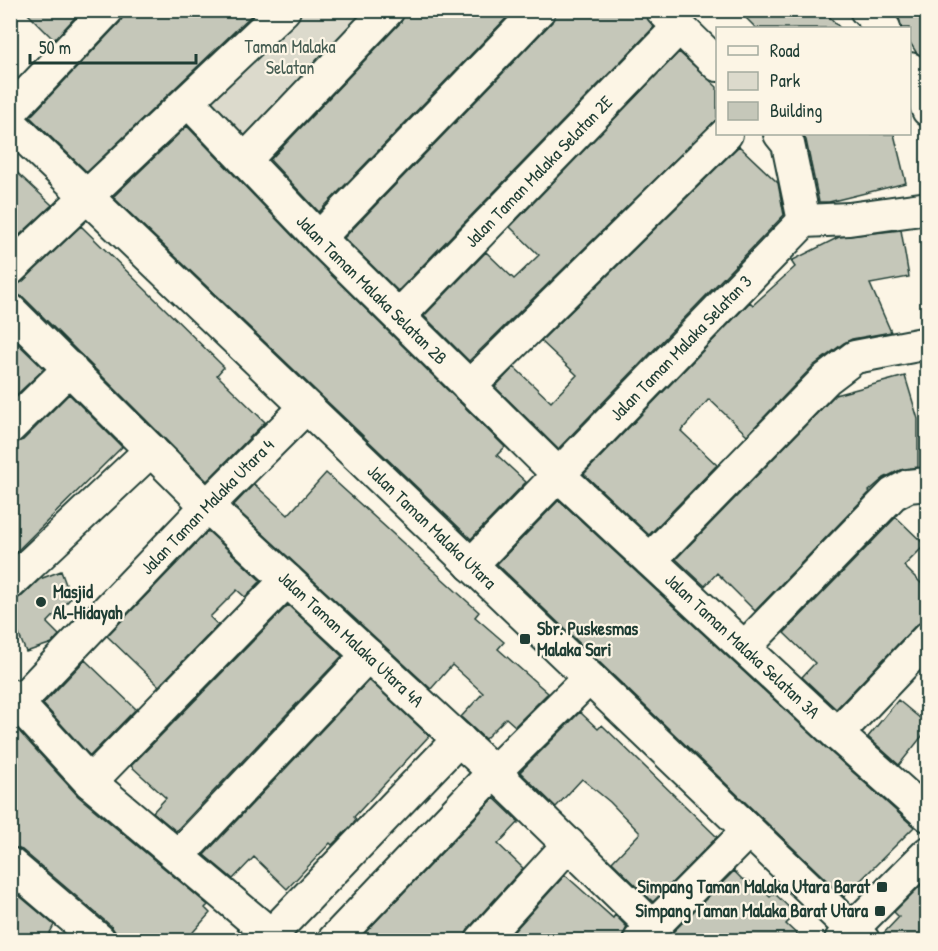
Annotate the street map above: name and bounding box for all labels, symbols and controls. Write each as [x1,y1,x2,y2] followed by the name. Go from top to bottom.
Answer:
[30,27,196,65] scale bar
[716,27,911,135] legend
[244,34,336,80] park label: Taman Malaka Selatan
[39,35,71,60] text: 50 m
[770,38,800,63] text: Road
[770,68,801,93] text: Park
[459,90,618,253] street label: Jalan Taman Malaka Selatan 2E
[770,98,822,123] text: Building
[291,209,453,370] street label: Jalan Taman Malaka Selatan 2B
[604,269,757,426] street label: Jalan Taman Malaka Selatan 3
[135,433,280,580] street label: Jalan Taman Malaka Utara 4
[362,459,502,595] street label: Jalan Taman Malaka Utara
[273,565,430,713] street label: Jalan Taman Malaka Utara 4A
[660,567,826,724] street label: Jalan Taman Malaka Selatan 3A
[53,579,123,626] place label: Masjid Al-Hidayah
[34,595,48,609] marker: Masjid Al-Hidayah
[537,616,638,662] place label: Sbr. Puskesmas Malaka Sari
[518,632,532,646] marker: Sbr. Puskesmas Malaka Sari
[637,874,871,900] place label: Simpang Taman Malaka Utara Barat
[875,880,889,894] marker: Simpang Taman Malaka Utara Barat
[635,898,869,924] place label: Simpang Taman Malaka Barat Utara
[873,904,887,918] marker: Simpang Taman Malaka Barat Utara

